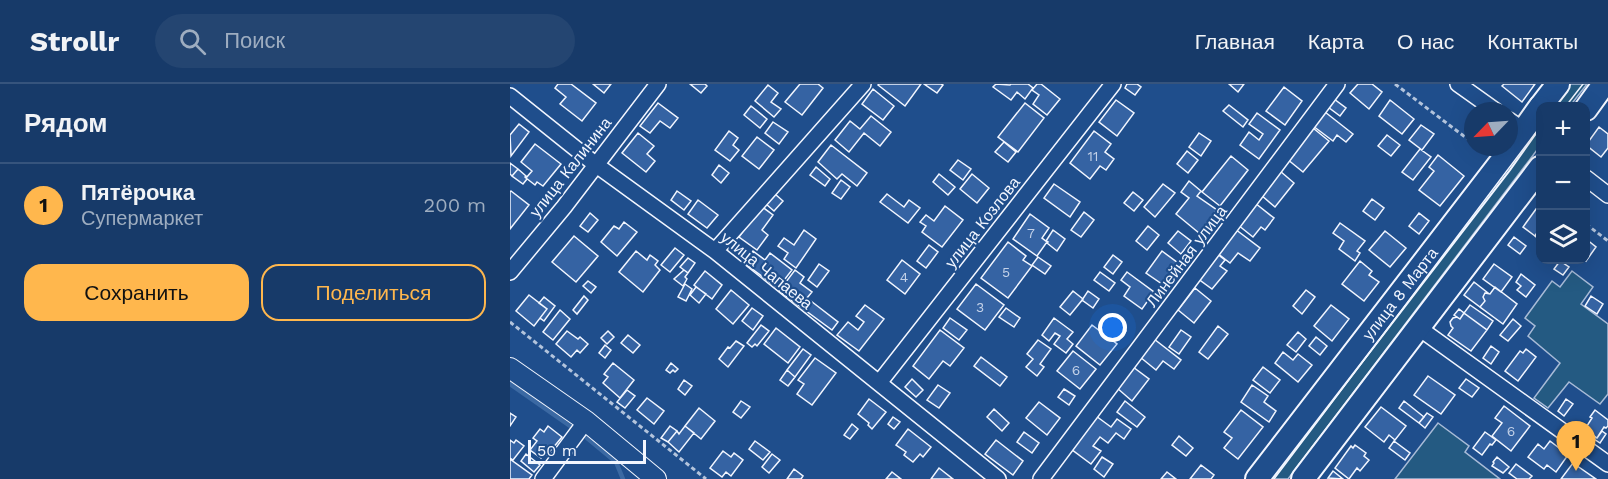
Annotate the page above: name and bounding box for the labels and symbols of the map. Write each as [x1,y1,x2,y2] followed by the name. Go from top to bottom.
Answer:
[1464,102,1518,156] north arrow
[526,114,615,221] street label: улица Калинина
[1088,148,1098,164] house number: 11
[941,173,1024,272] street label: улица Козлова
[1142,202,1231,311] street label: Линейная улица
[1027,225,1035,241] house number: 7
[717,228,817,313] street label: улица Чапаева
[1358,244,1442,344] street label: улица 8 Марта
[1002,264,1010,280] house number: 5
[900,269,908,285] house number: 4
[976,299,984,315] house number: 3
[1098,313,1127,342] your location
[1072,362,1080,378] house number: 6
[1556,422,1596,471] pin: 1
[1507,423,1515,439] house number: 6
[528,437,646,464] scale bar

